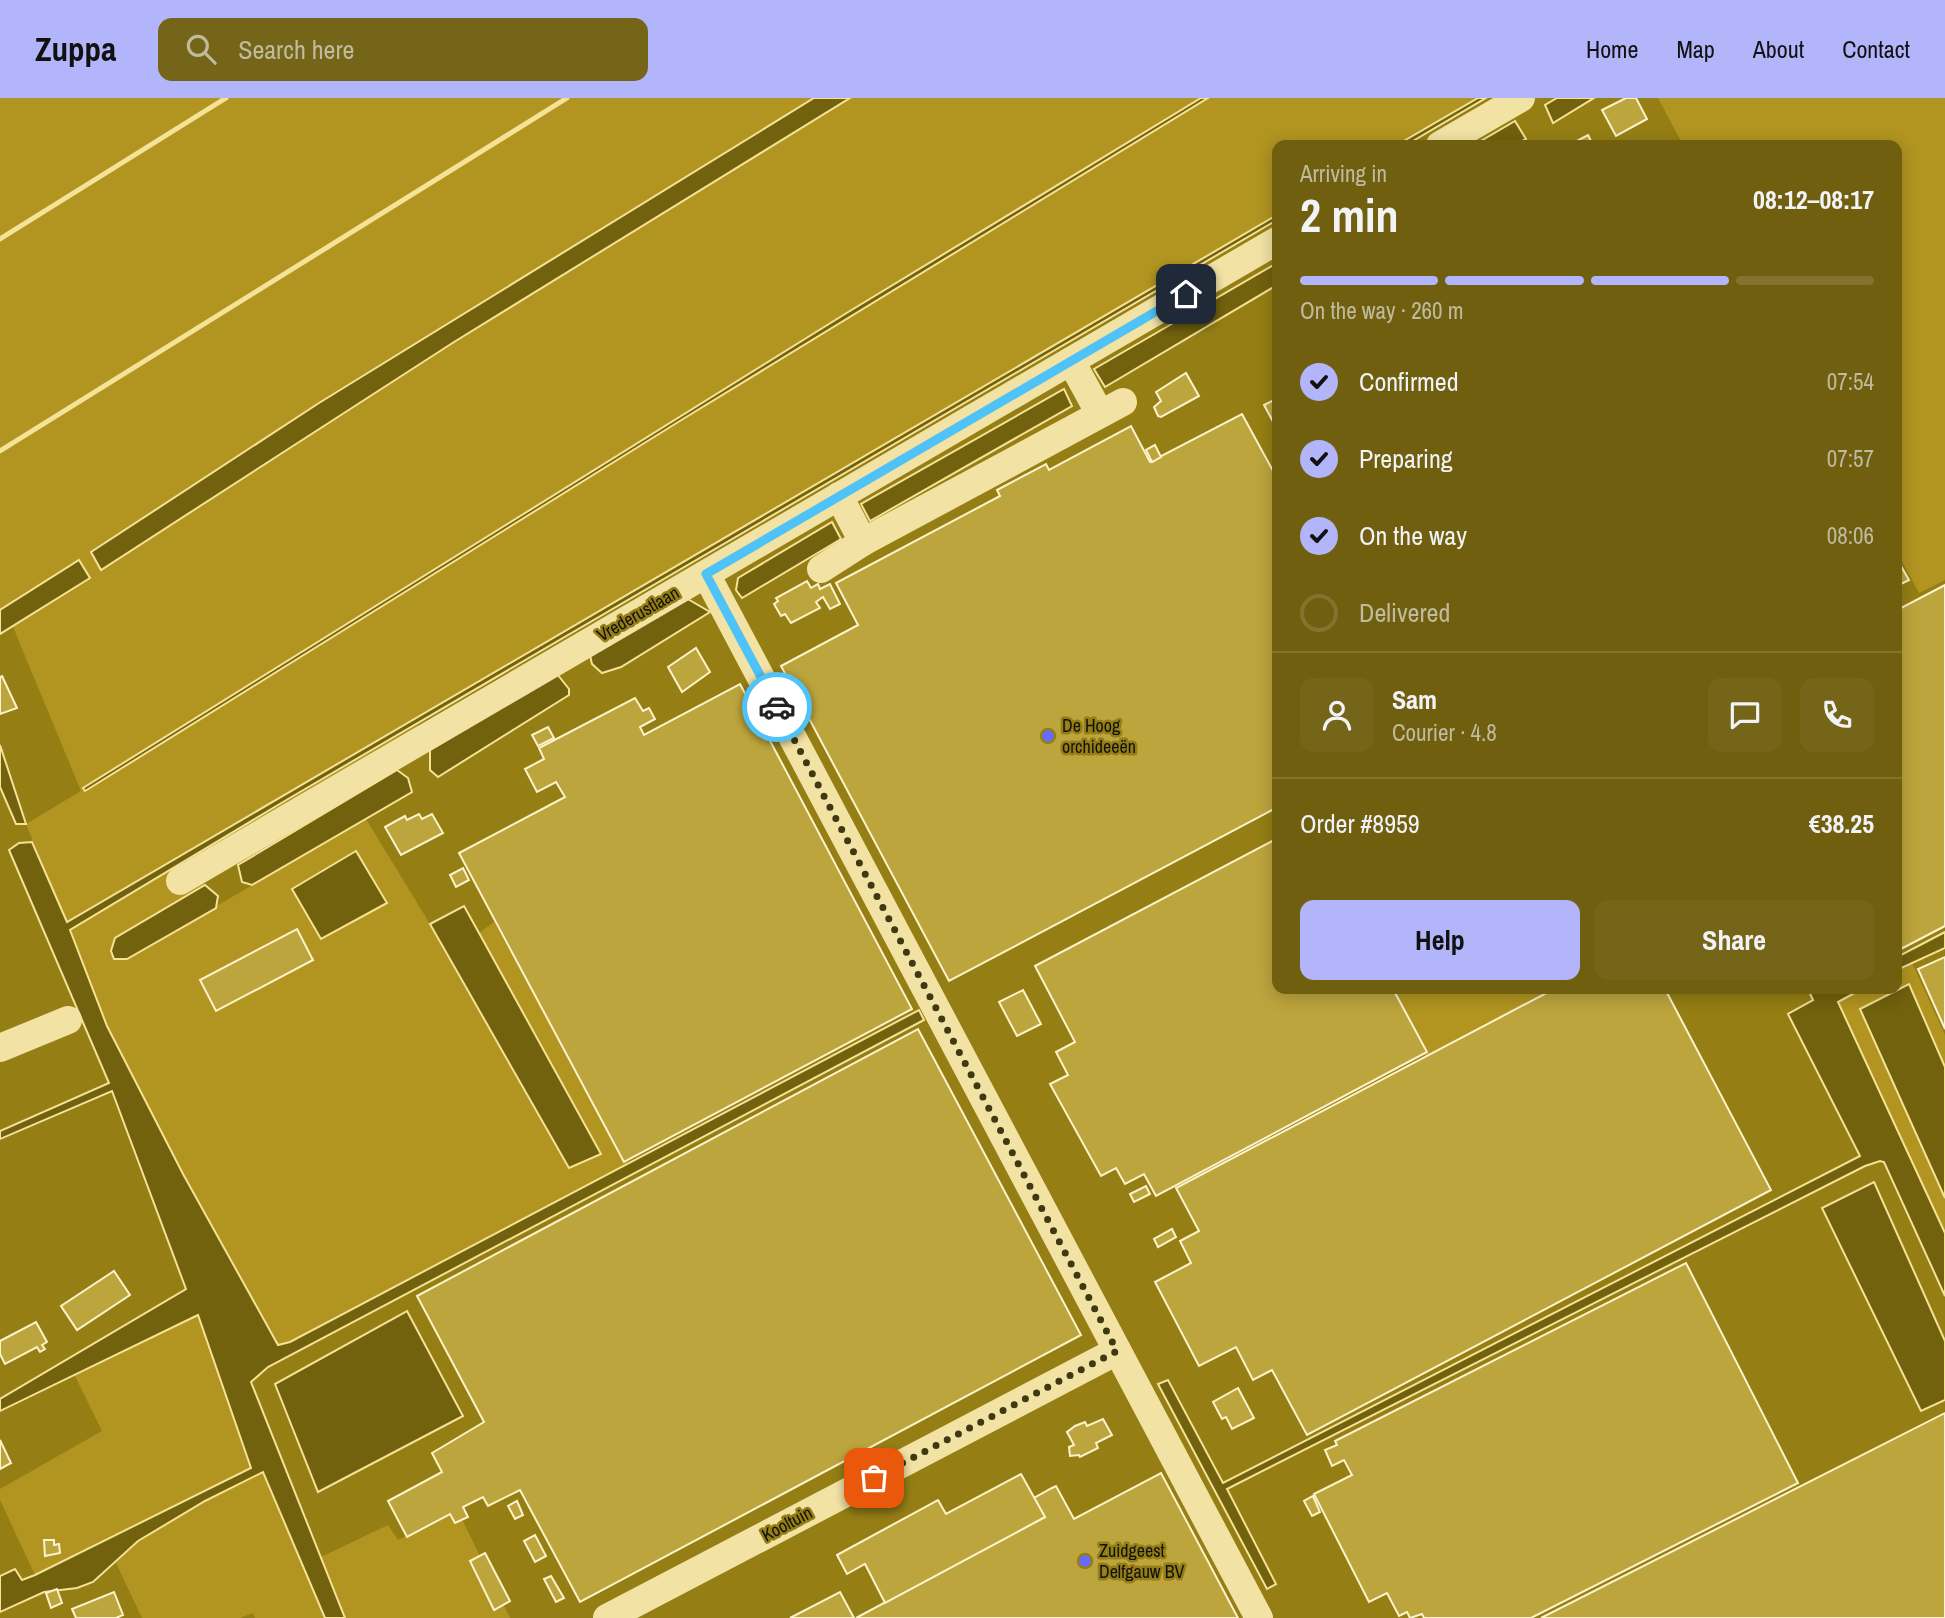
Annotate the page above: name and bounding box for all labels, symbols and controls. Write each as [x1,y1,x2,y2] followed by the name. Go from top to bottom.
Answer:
[158,18,648,81] search box
[35,27,116,71] text: Zuppa
[182,30,220,68] icon: search
[238,32,354,67] text: Search here
[1586,33,1638,65] text: Home
[1676,33,1715,65] text: Map
[1753,33,1804,65] text: About
[1842,33,1910,65] text: Contact
[1300,158,1387,189] text: Arriving in
[1753,182,1874,217] text: 08:12–08:17
[1300,184,1399,246] text: 2 min
[1156,264,1216,324] pin
[1167,275,1205,313] icon: home
[1300,295,1464,326] text: On the way · 260 m
[1300,363,1338,401] icon: check
[1359,364,1459,399] text: Confirmed
[1827,366,1874,397] text: 07:54
[1300,440,1338,478] icon: check
[1359,441,1453,476] text: Preparing
[1827,443,1874,474] text: 07:57
[1300,517,1338,555] icon: check
[1359,518,1467,553] text: On the way
[1827,520,1874,551] text: 08:06
[592,580,684,647] street label: Vrederustlaan
[1359,595,1450,630] text: Delivered
[742,672,812,742] courier
[1300,678,1374,752] button: person
[1708,678,1782,752] button: chat
[1800,678,1874,752] button: phone
[1392,682,1437,717] text: Sam
[758,688,796,726] icon: car
[1062,713,1136,759] place label: De Hoog orchideeën
[1392,717,1497,748] text: Courier · 4.8
[1040,728,1056,744] marker: De Hoog orchideeën
[1300,806,1420,841] text: Order #8959
[1809,806,1874,841] text: €38.25
[1300,900,1580,980] button: Help
[1594,900,1874,980] button: Share
[844,1448,904,1508] pin
[855,1459,893,1497] icon: bag
[757,1500,817,1547] street label: Kooltuin
[1099,1538,1184,1584] place label: Zuidgeest Delfgauw BV
[1077,1553,1093,1569] marker: Zuidgeest Delfgauw BV

